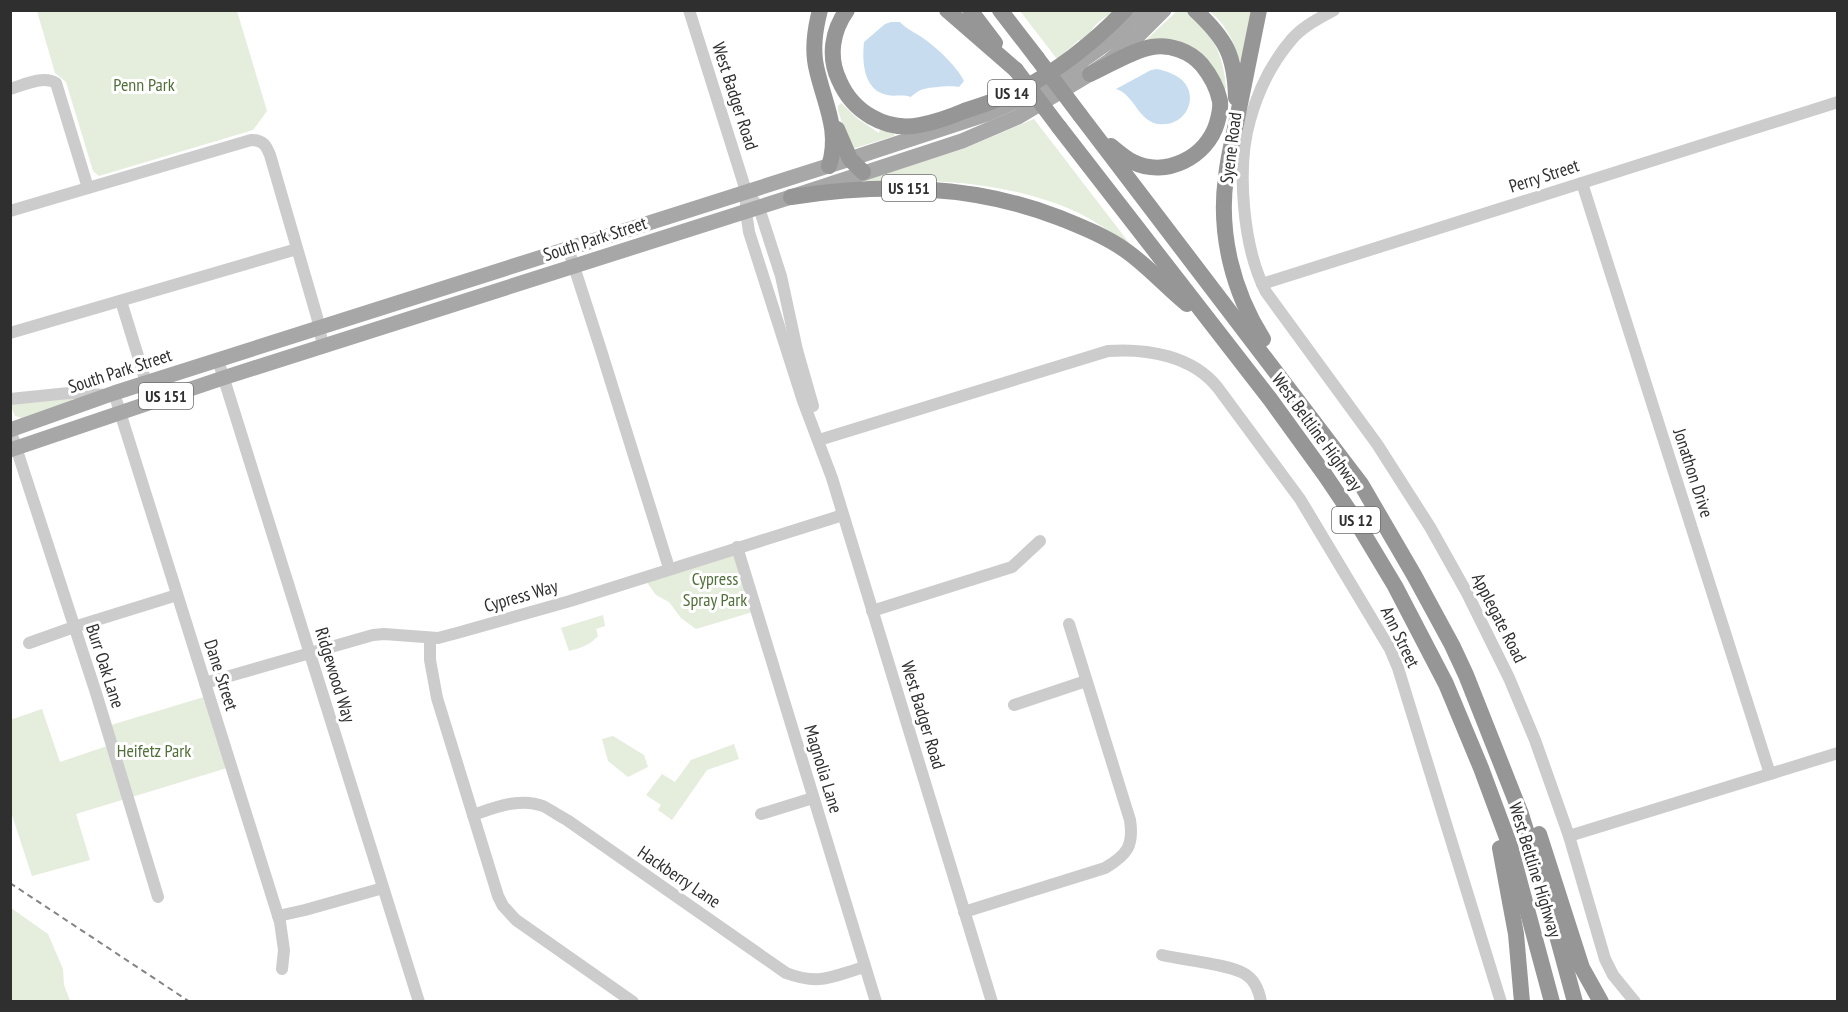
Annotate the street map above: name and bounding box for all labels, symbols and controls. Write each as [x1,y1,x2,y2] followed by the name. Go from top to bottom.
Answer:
[707,39,764,153] street label: West Badger Road
[113,73,175,96] park label: Penn Park
[988,80,1036,106] road number: US 14
[1215,111,1246,185] street label: Syene Road
[1506,153,1582,198] street label: Perry Street
[882,175,936,201] road number: US 151
[540,211,650,266] street label: South Park Street
[65,343,175,398] street label: South Park Street
[1267,368,1368,495] street label: West Beltline Highway
[139,383,193,409] road number: US 151
[1668,424,1719,520] street label: Jonathon Drive
[1332,507,1380,533] road number: US 12
[683,567,747,611] park label: Cypress Spray Park
[1467,569,1532,666] street label: Applegate Road
[481,574,561,617] street label: Cypress Way
[1376,602,1425,671] street label: Ann Street
[81,621,130,711] street label: Burr Oak Lane
[310,625,361,725] street label: Ridgewood Way
[199,637,244,713] street label: Dane Street
[896,658,951,772] street label: West Badger Road
[799,722,848,816] street label: Magnolia Lane
[117,739,191,762] park label: Heifetz Park
[1504,800,1567,940] street label: West Beltline Highway
[633,840,725,913] street label: Hackberry Lane

